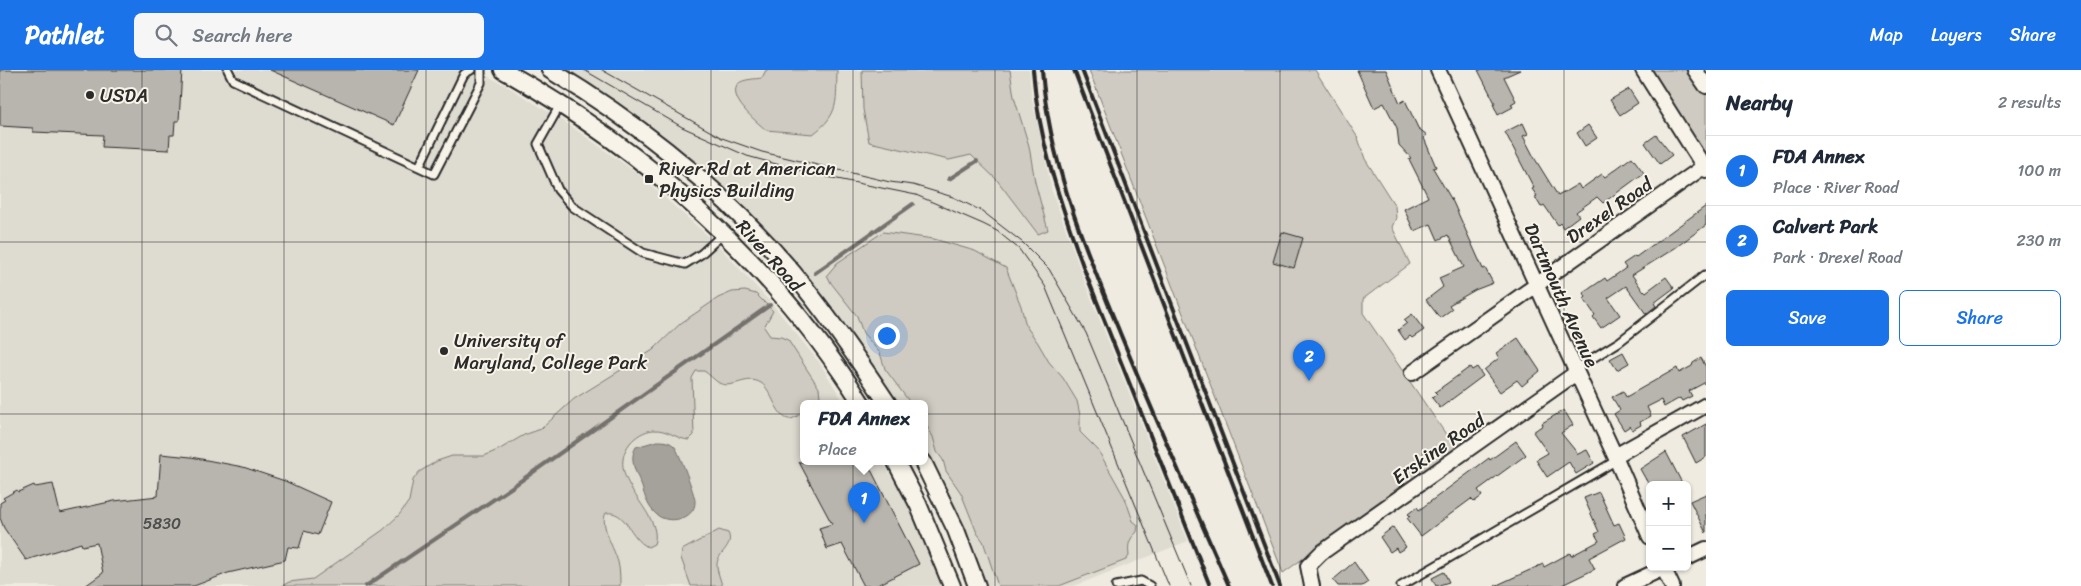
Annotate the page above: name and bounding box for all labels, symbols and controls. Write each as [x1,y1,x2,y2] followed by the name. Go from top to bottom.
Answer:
[134,13,484,58] search box
[25,14,104,56] text: Pathlet
[192,19,292,52] text: Search here
[1870,19,1903,51] text: Map
[1931,19,1982,51] text: Layers
[2010,19,2056,51] text: Share
[152,21,180,49] icon: search
[100,79,148,112] place label: USDA
[1726,84,1792,122] text: Nearby
[1998,88,2061,117] text: 2 results
[84,89,96,101] marker: USDA
[1773,140,1864,173] text: FDA Annex
[659,152,836,207] place label: River Rd at American Physics Building
[1739,156,1745,185] text: 1
[2017,156,2061,185] text: 100 m
[1559,167,1661,252] street label: Drexel Road
[643,173,655,185] marker: River Rd at American Physics Building
[1773,173,1899,202] text: Place · River Road
[1773,210,1878,243] text: Calvert Park
[728,211,813,301] street label: River Road
[1515,218,1608,373] street label: Dartmouth Avenue
[1737,226,1747,255] text: 2
[2016,226,2061,255] text: 230 m
[1773,243,1902,272] text: Park · Drexel Road
[1726,290,1889,346] button: Save
[1899,290,2061,346] button: Share
[874,323,900,349] your location
[454,324,648,379] place label: University of Maryland, College Park
[1293,340,1325,381] pin: 2
[438,345,450,357] marker: University of Maryland, College Park
[800,400,928,465] popup
[818,402,910,435] text: FDA Annex
[1385,403,1493,493] street label: Erskine Road
[818,435,857,464] text: Place
[1646,481,1691,571] map controls
[1646,481,1691,526] button: +
[848,482,880,523] pin: 1
[143,509,181,538] house number: 5830
[1646,526,1691,571] button: −

